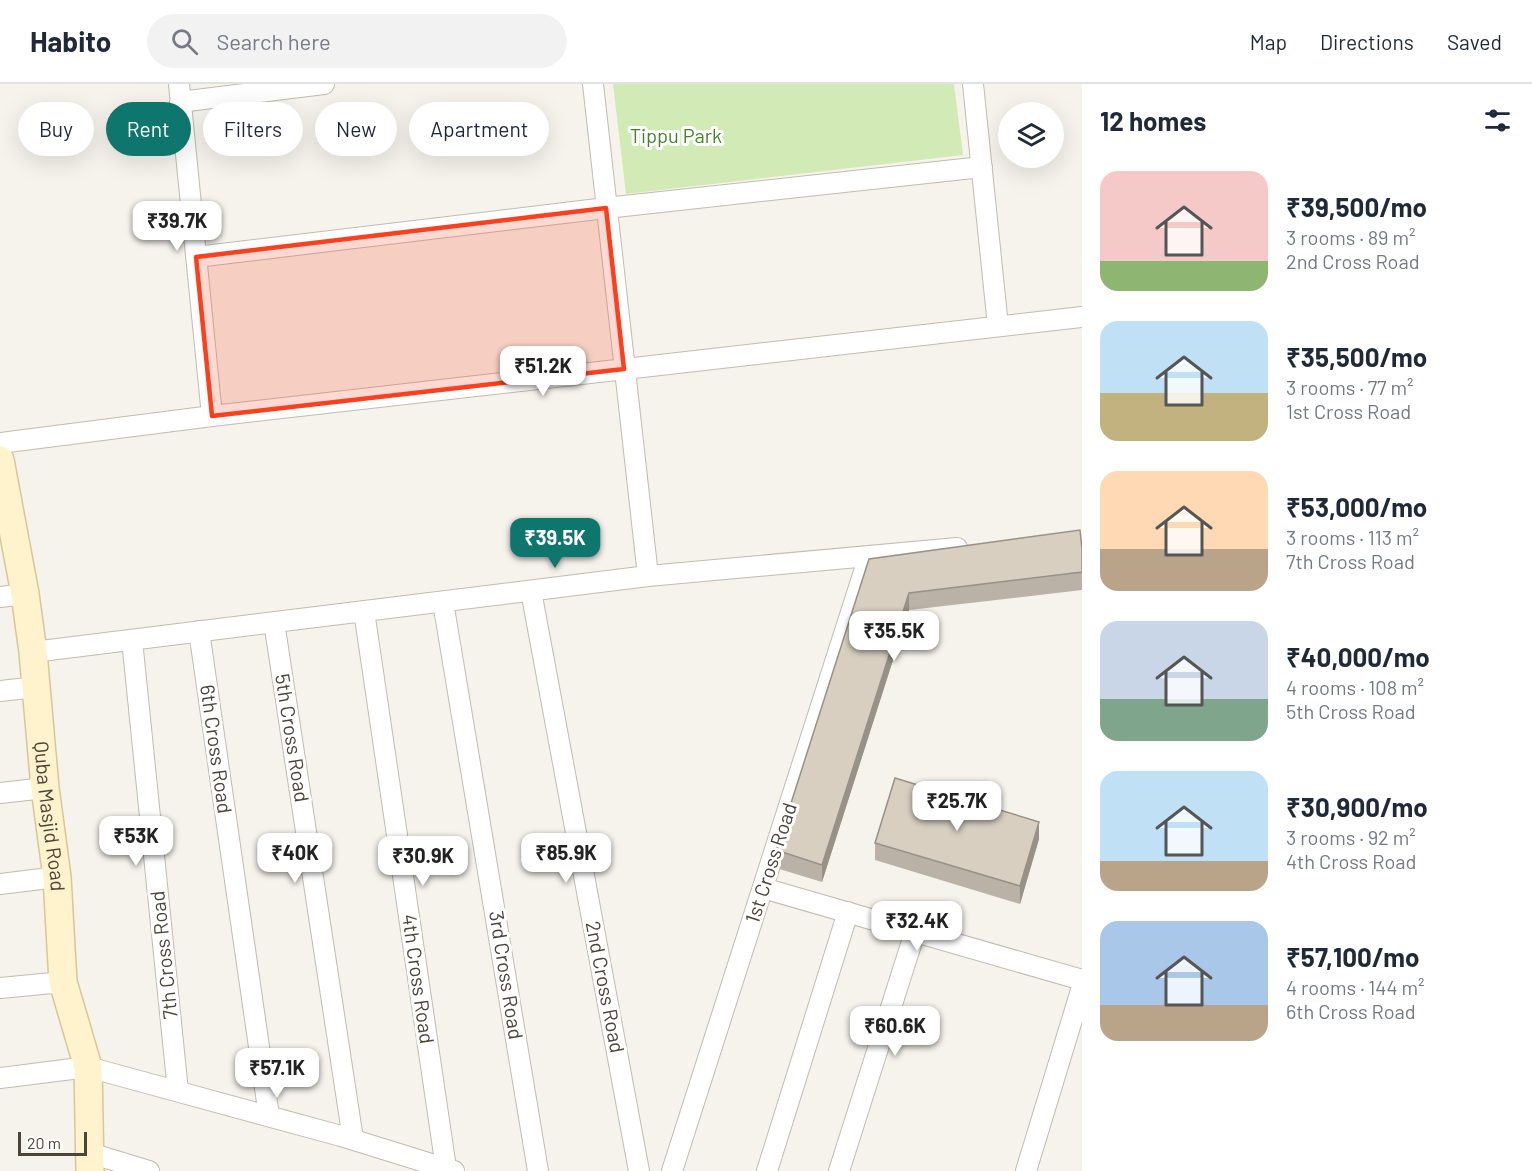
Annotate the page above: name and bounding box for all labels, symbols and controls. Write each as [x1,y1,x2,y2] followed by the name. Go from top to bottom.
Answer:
[147,14,567,68] search box
[30,24,111,58] text: Habito
[168,25,201,58] icon: search
[216,28,331,54] text: Search here
[1250,29,1287,54] text: Map
[1320,29,1414,54] text: Directions
[1447,29,1502,54] text: Saved
[18,102,94,156] chip: Buy
[106,102,191,156] chip: Rent
[203,102,303,156] chip: Filters
[315,102,397,156] chip: New
[409,102,549,156] chip: Apartment
[998,102,1064,168] map controls
[998,102,1064,168] button: layers
[1481,104,1514,137] icon: filters
[1100,105,1206,136] text: 12 homes
[630,123,722,147] park label: Tippu Park
[1286,191,1427,222] text: ₹39,500/mo
[1148,195,1220,267] icon: home
[128,201,226,252] pin: ₹39.7K
[147,208,207,232] text: ₹39.7K
[1286,225,1416,249] text: 3 rooms · 89 m²
[1286,249,1420,273] text: 2nd Cross Road
[1286,341,1427,372] text: ₹35,500/mo
[1148,345,1220,417] icon: home
[494,346,592,397] pin: ₹51.2K
[514,353,572,377] text: ₹51.2K
[1286,375,1414,399] text: 3 rooms · 77 m²
[1286,399,1411,423] text: 1st Cross Road
[1286,491,1427,522] text: ₹53,000/mo
[1148,495,1220,567] icon: home
[506,518,604,569] pin: ₹39.5K
[524,525,586,549] text: ₹39.5K
[1286,525,1419,549] text: 3 rooms · 113 m²
[1286,549,1415,573] text: 7th Cross Road
[845,611,943,662] pin: ₹35.5K
[863,618,925,642] text: ₹35.5K
[1286,641,1430,672] text: ₹40,000/mo
[1148,645,1220,717] icon: home
[271,672,315,804] street label: 5th Cross Road
[1286,675,1424,699] text: 4 rooms · 108 m²
[196,683,238,815] street label: 6th Cross Road
[1286,699,1416,723] text: 5th Cross Road
[30,740,71,892] street label: Quba Masjid Road
[908,781,1006,832] pin: ₹25.7K
[926,788,988,812] text: ₹25.7K
[1286,791,1428,822] text: ₹30,900/mo
[1148,795,1220,867] icon: home
[739,799,801,926] street label: 1st Cross Road
[100,816,172,867] pin: ₹53K
[113,823,159,847] text: ₹53K
[1286,825,1416,849] text: 3 rooms · 92 m²
[259,833,331,884] pin: ₹40K
[517,833,615,884] pin: ₹85.9K
[374,836,472,887] pin: ₹30.9K
[271,840,319,864] text: ₹40K
[535,840,597,864] text: ₹85.9K
[392,843,454,867] text: ₹30.9K
[1286,849,1416,873] text: 4th Cross Road
[144,890,182,1020] street label: 7th Cross Road
[868,901,966,952] pin: ₹32.4K
[885,908,949,932] text: ₹32.4K
[485,909,529,1041] street label: 3rd Cross Road
[398,913,440,1045] street label: 4th Cross Road
[581,919,631,1055] street label: 2nd Cross Road
[1286,941,1419,972] text: ₹57,100/mo
[1148,945,1220,1017] icon: home
[1286,975,1424,999] text: 4 rooms · 144 m²
[1286,999,1416,1023] text: 6th Cross Road
[846,1006,944,1057] pin: ₹60.6K
[864,1013,926,1037] text: ₹60.6K
[228,1048,326,1099] pin: ₹57.1K
[249,1055,305,1079] text: ₹57.1K
[18,1129,87,1156] scale bar
[27,1133,61,1152] text: 20 m

